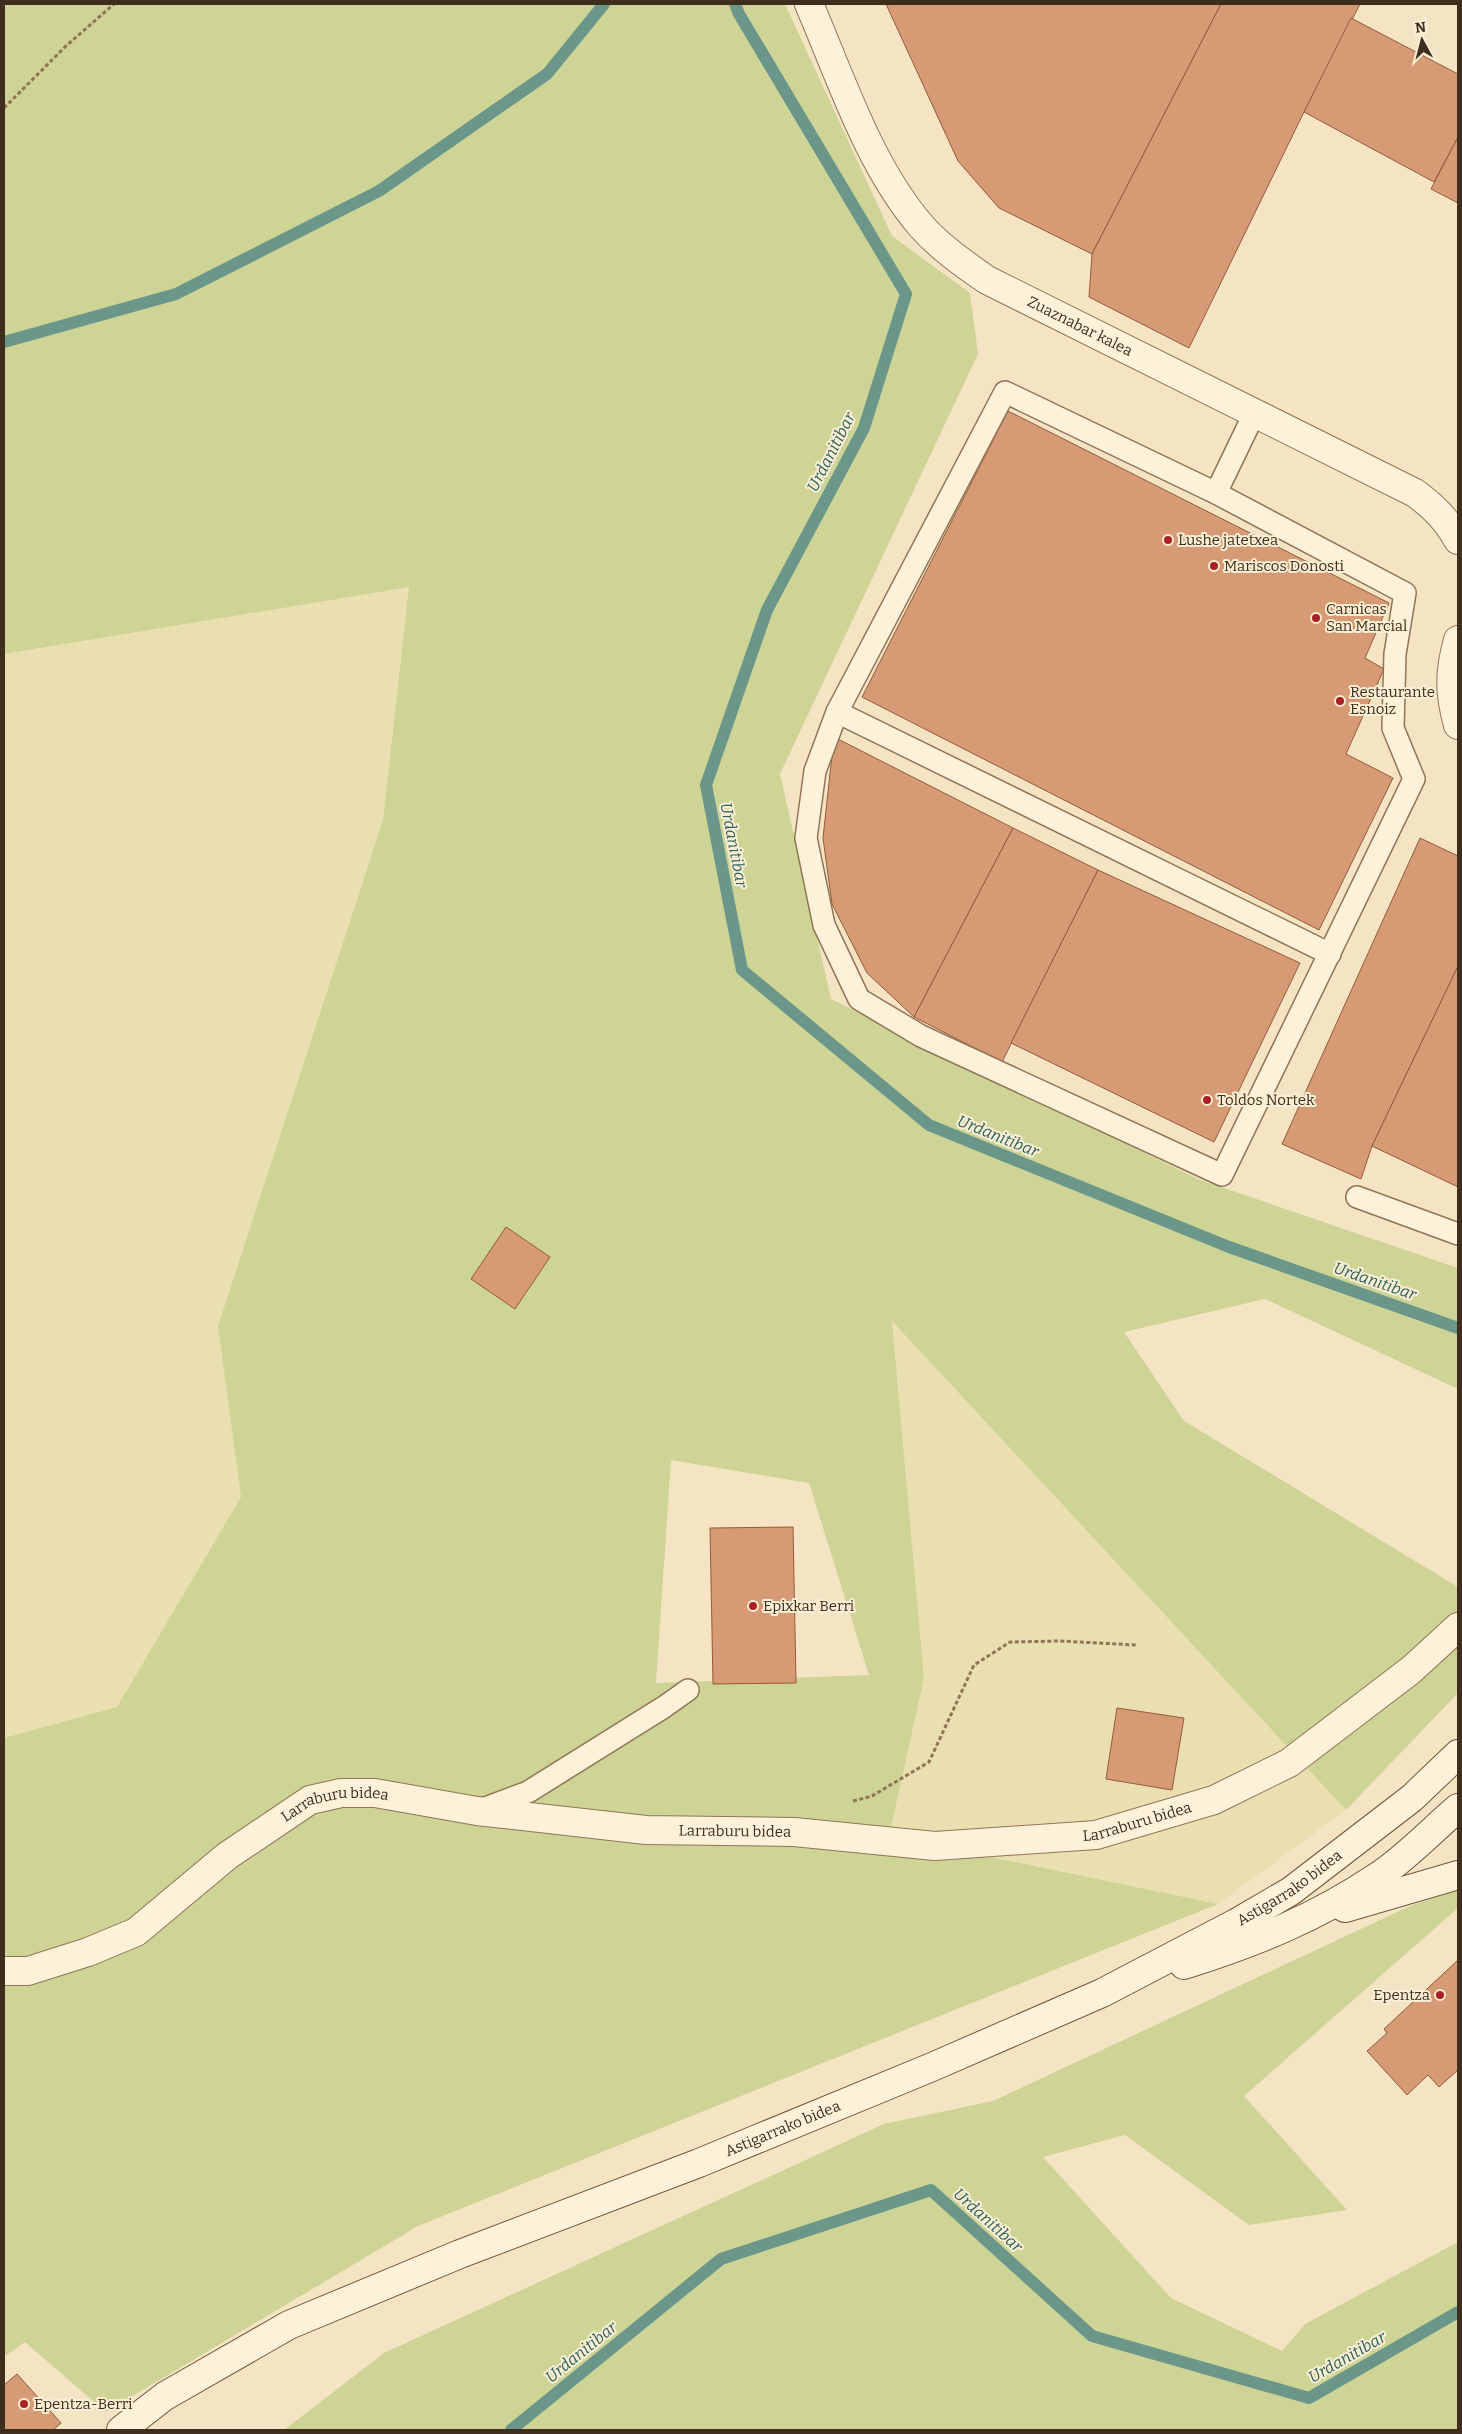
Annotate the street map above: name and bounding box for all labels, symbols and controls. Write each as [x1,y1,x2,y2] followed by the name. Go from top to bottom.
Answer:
[1397,15,1447,65] north arrow
[1414,18,1427,37] text: N
[1024,293,1135,360] street label: Zuaznabar kalea
[803,408,860,495] water label: Urdanitibar
[1178,531,1278,549] place label: Lushe jatetxea
[1162,534,1174,546] marker: Lushe jatetxea
[1224,557,1345,575] place label: Mariscos Donosti
[1208,560,1220,572] marker: Mariscos Donosti
[1326,600,1407,635] place label: Carnicas San Marcial
[1310,612,1322,624] marker: Carnicas San Marcial
[1350,683,1435,718] place label: Restaurante Esnoiz
[1334,695,1346,707] marker: Restaurante Esnoiz
[716,801,752,891] water label: Urdanitibar
[1217,1091,1315,1109] place label: Toldos Nortek
[1201,1094,1213,1106] marker: Toldos Nortek
[954,1111,1043,1162] water label: Urdanitibar
[1331,1258,1420,1305] water label: Urdanitibar
[763,1597,855,1615] place label: Epixkar Berri
[747,1600,759,1612] marker: Epixkar Berri
[278,1784,390,1826] street label: Larraburu bidea
[1082,1798,1194,1845] street label: Larraburu bidea
[679,1821,791,1841] street label: Larraburu bidea
[1234,1846,1346,1929] street label: Astigarrako bidea
[1373,1986,1430,2004] place label: Epentza
[1434,1989,1446,2001] marker: Epentza
[723,2097,843,2160] street label: Astigarrako bidea
[950,2184,1028,2257] water label: Urdanitibar
[542,2317,622,2387] water label: Urdanitibar
[1305,2326,1390,2387] water label: Urdanitibar
[34,2395,133,2413] place label: Epentza-Berri
[18,2398,30,2410] marker: Epentza-Berri

